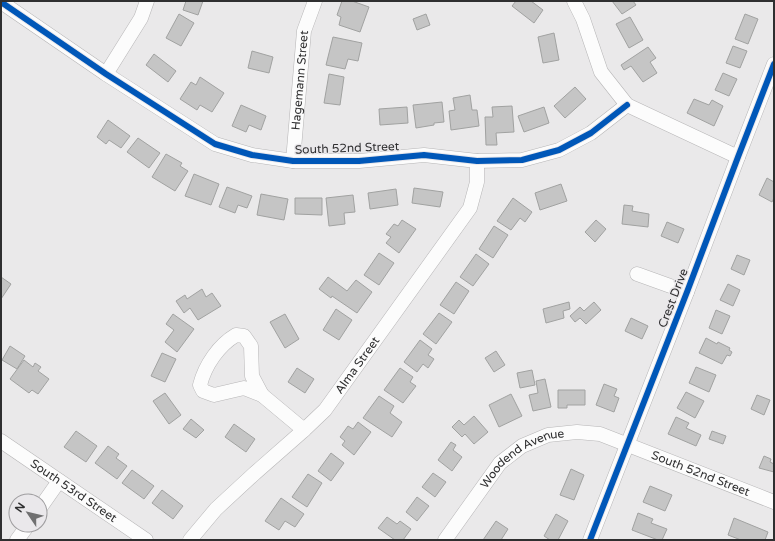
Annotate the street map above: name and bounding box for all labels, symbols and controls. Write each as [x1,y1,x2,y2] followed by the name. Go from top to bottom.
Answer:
[289,29,311,131] street label: Hagemann Street
[295,139,400,157] street label: South 52nd Street
[655,266,691,330] street label: Crest Drive
[332,333,383,396] street label: Alma Street
[477,426,565,491] street label: Woodend Avenue
[649,448,752,499] street label: South 52nd Street
[28,456,120,525] street label: South 53rd Street
[8,493,48,533] north arrow
[12,500,28,515] text: N

